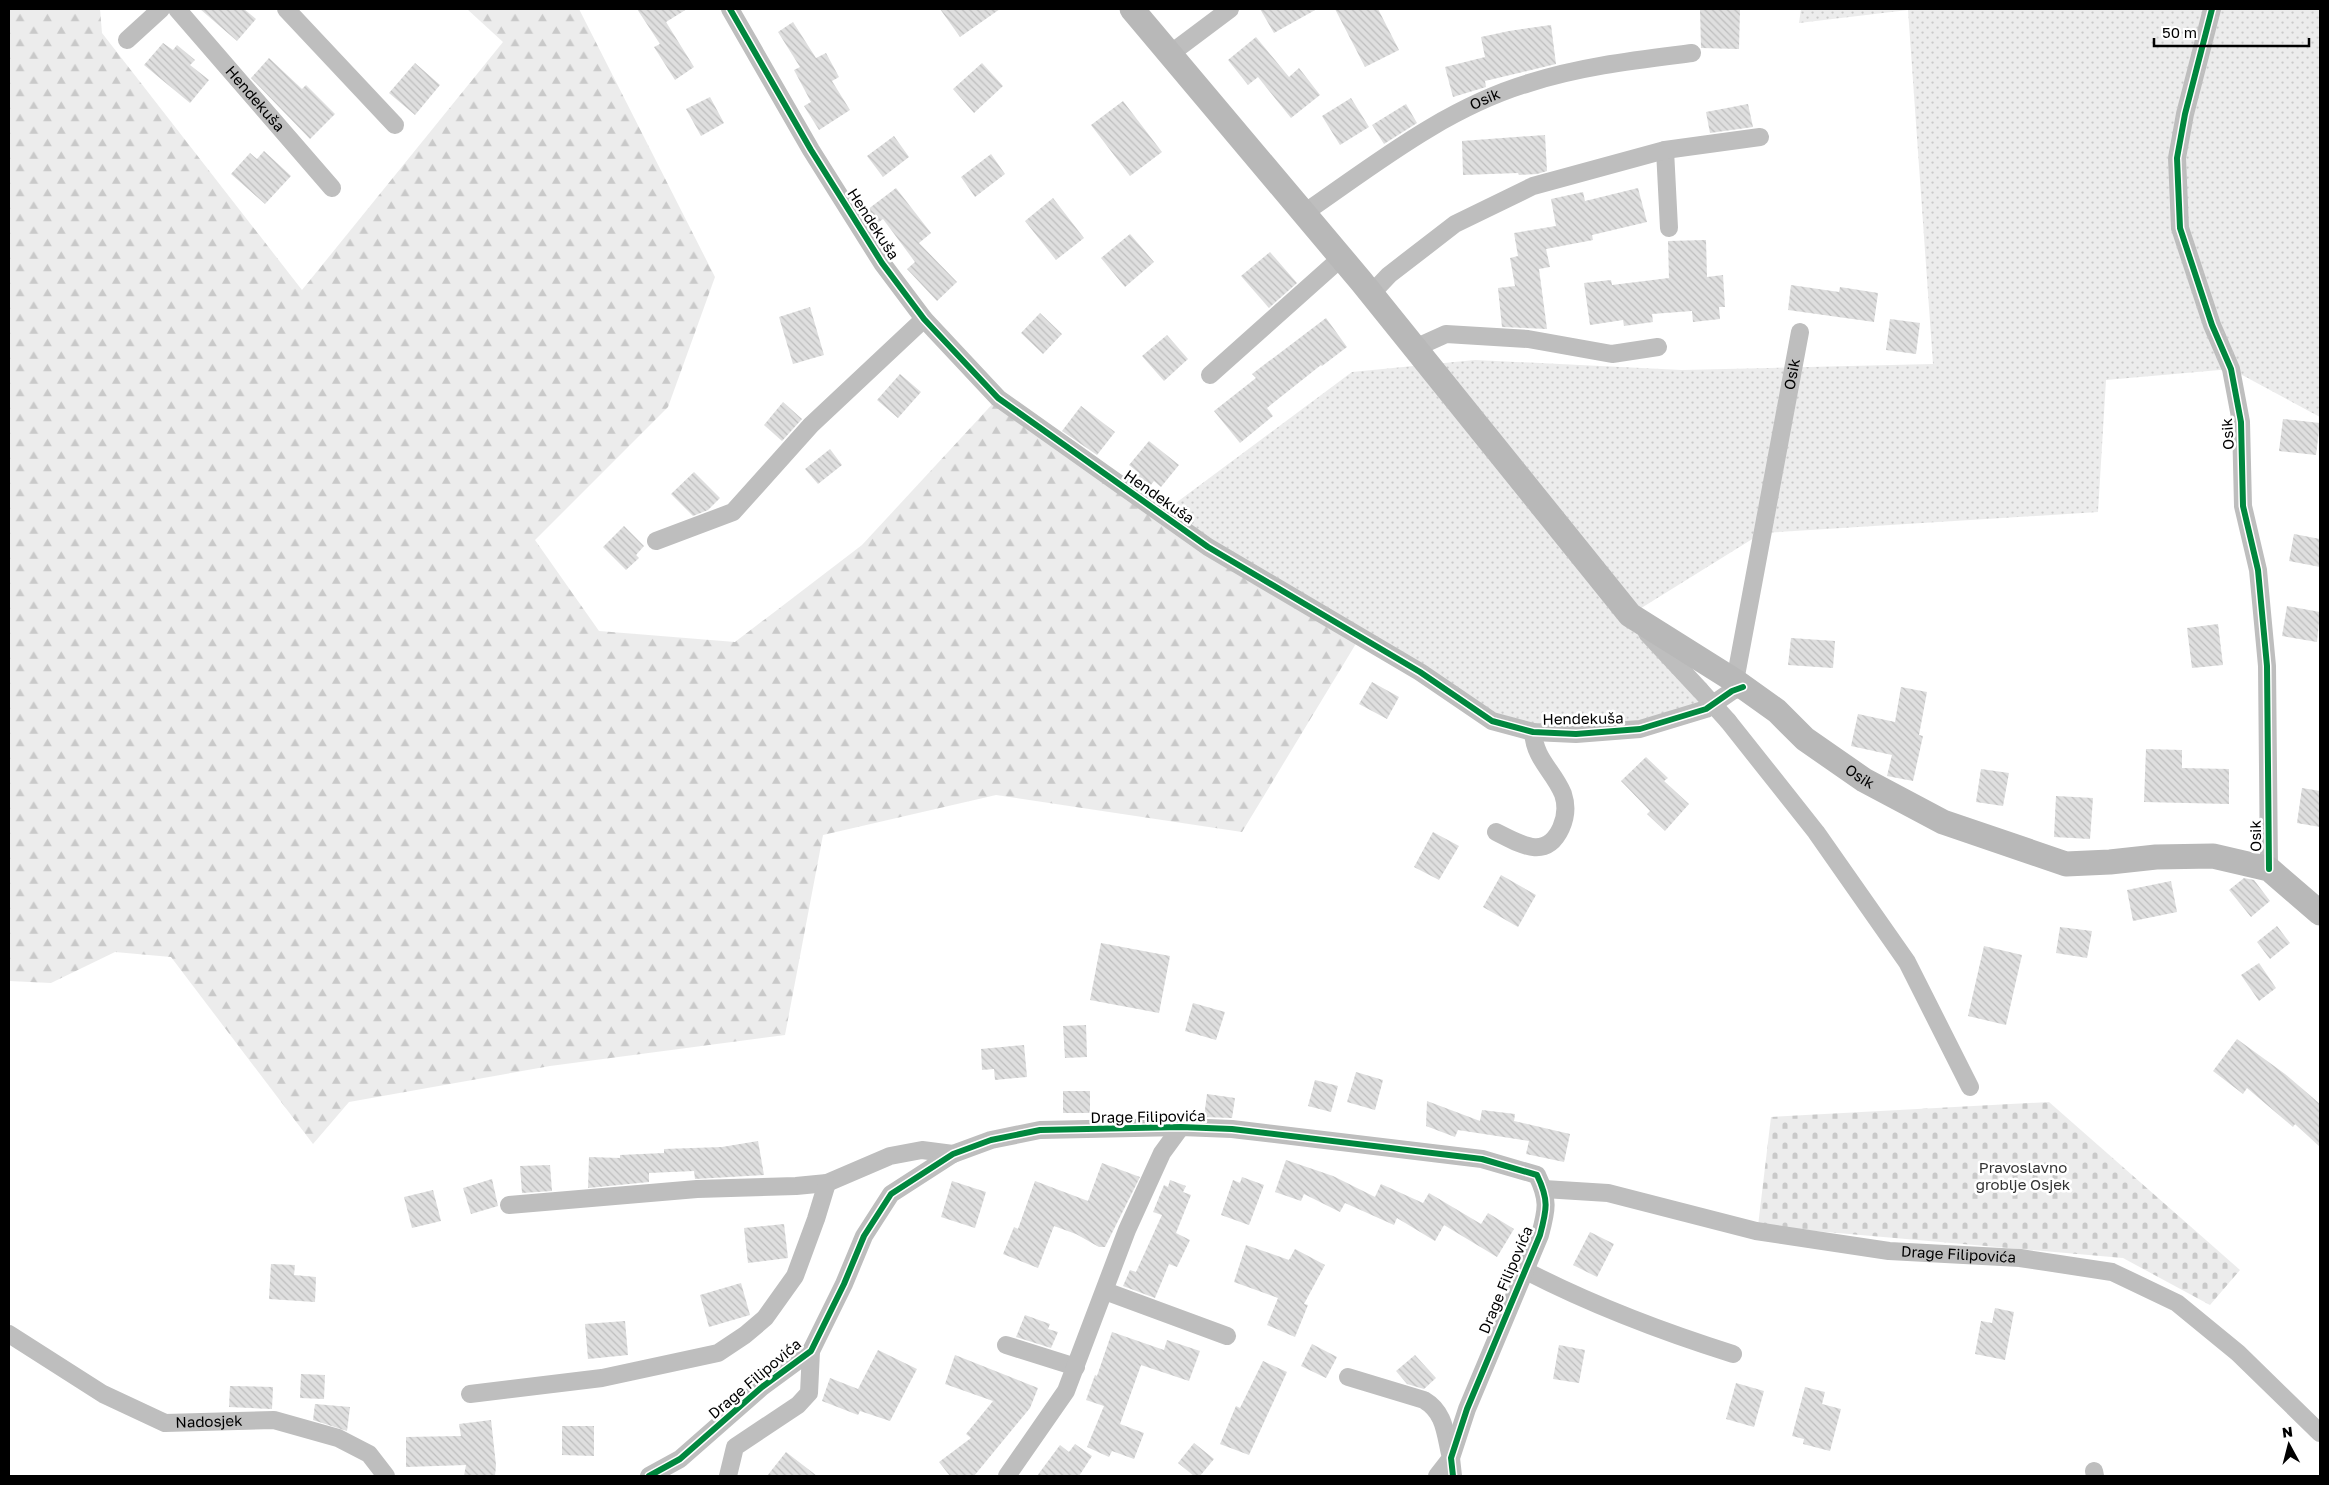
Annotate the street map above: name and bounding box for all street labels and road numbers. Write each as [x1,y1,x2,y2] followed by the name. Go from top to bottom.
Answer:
[222,62,289,135] street label: Hendekuša
[1466,84,1503,113] street label: Osik
[844,184,904,262] street label: Hendekuša
[1779,356,1803,391] street label: Osik
[2217,417,2237,450] street label: Osik
[1121,466,1198,527] street label: Hendekuša
[1542,708,1624,728] street label: Hendekuša
[1842,760,1878,792] street label: Osik
[2246,820,2264,852] street label: Osik
[1090,1106,1206,1126] street label: Drage Filipovića
[1474,1223,1536,1336] street label: Drage Filipovića
[1901,1242,2017,1266] street label: Drage Filipovića
[704,1334,804,1422] street label: Drage Filipovića
[175,1411,243,1431] street label: Nadosjek

